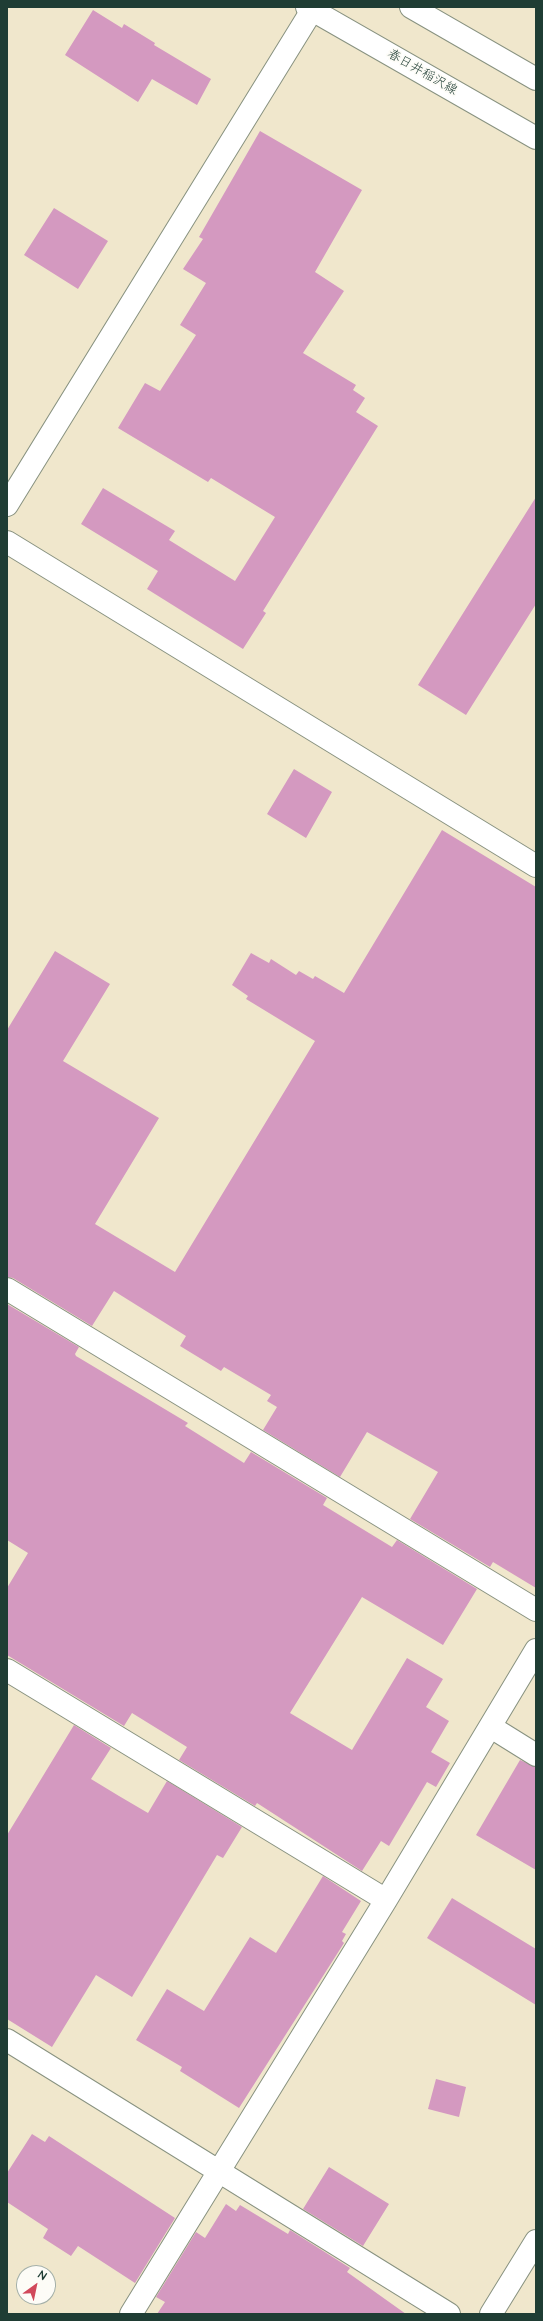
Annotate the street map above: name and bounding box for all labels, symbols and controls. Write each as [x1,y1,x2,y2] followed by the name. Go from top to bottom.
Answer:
[384,47,460,99] street label: 春日井稲沢線
[16,2265,56,2305] north arrow
[35,2267,49,2284] text: N

